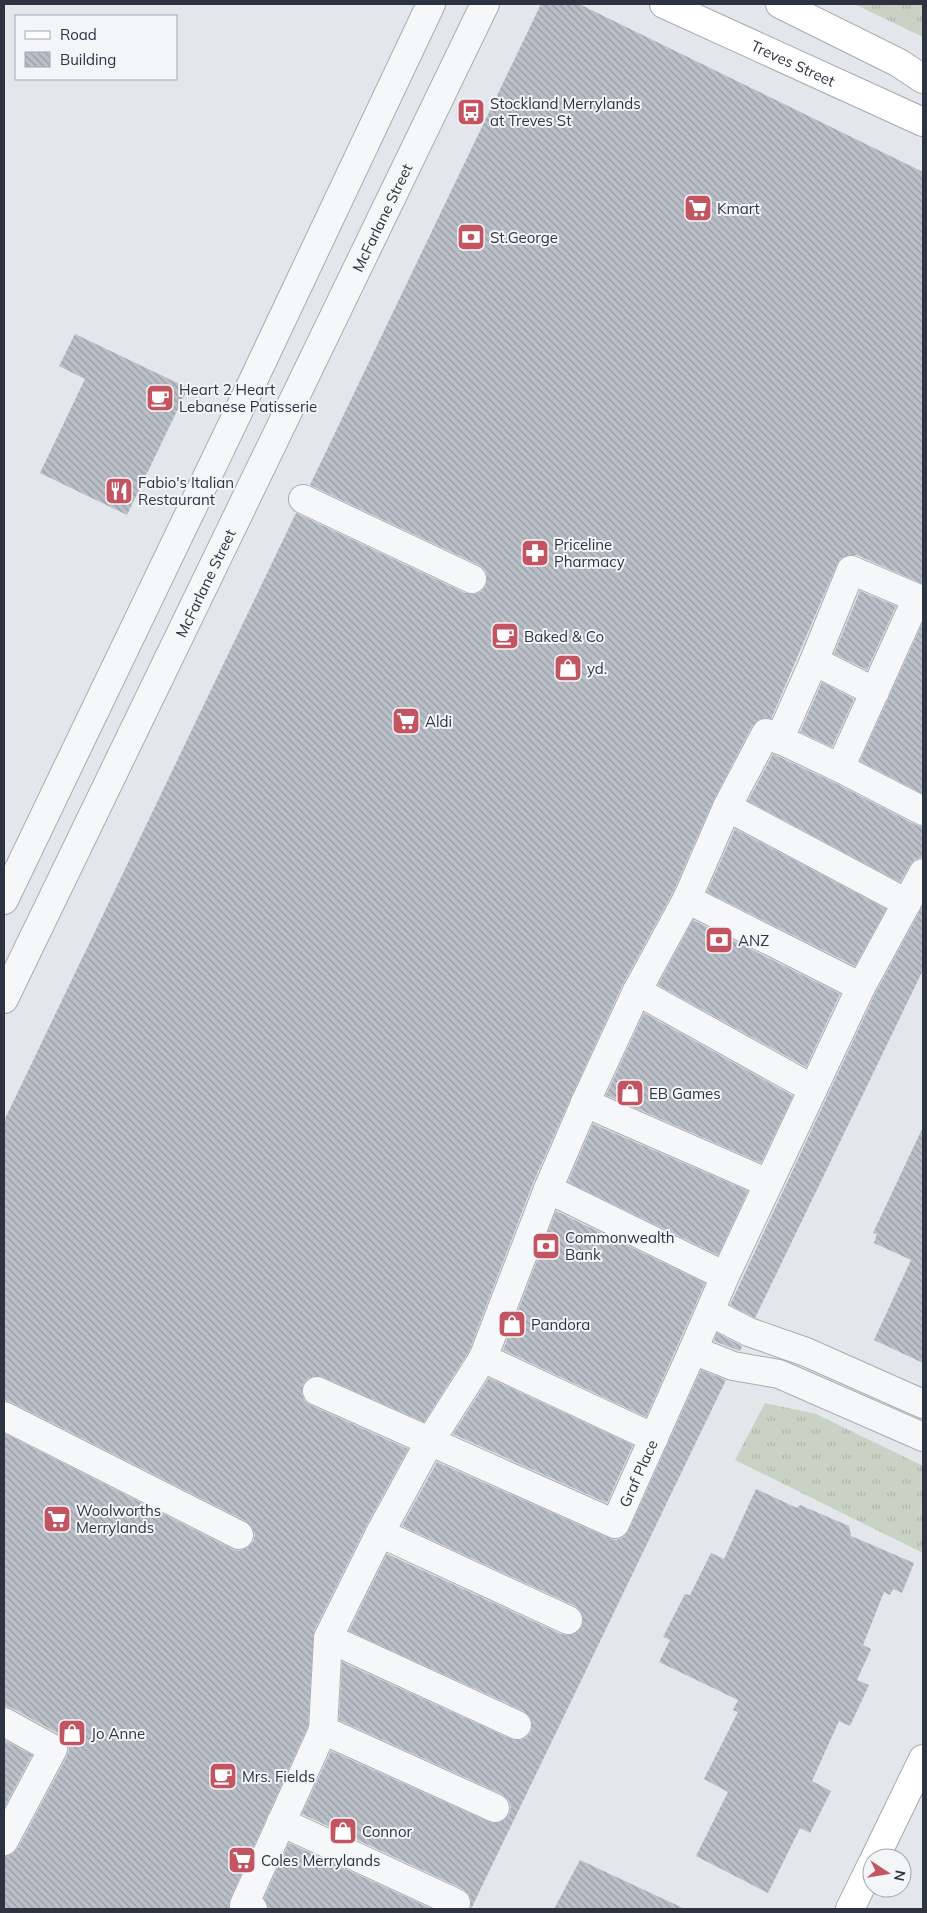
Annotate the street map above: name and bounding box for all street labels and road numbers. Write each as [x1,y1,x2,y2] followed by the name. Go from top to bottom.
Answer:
[748,36,838,90] street label: Treves Street
[348,160,416,275] street label: McFarlane Street
[171,526,239,640] street label: McFarlane Street
[614,1436,661,1510] street label: Graf Place

